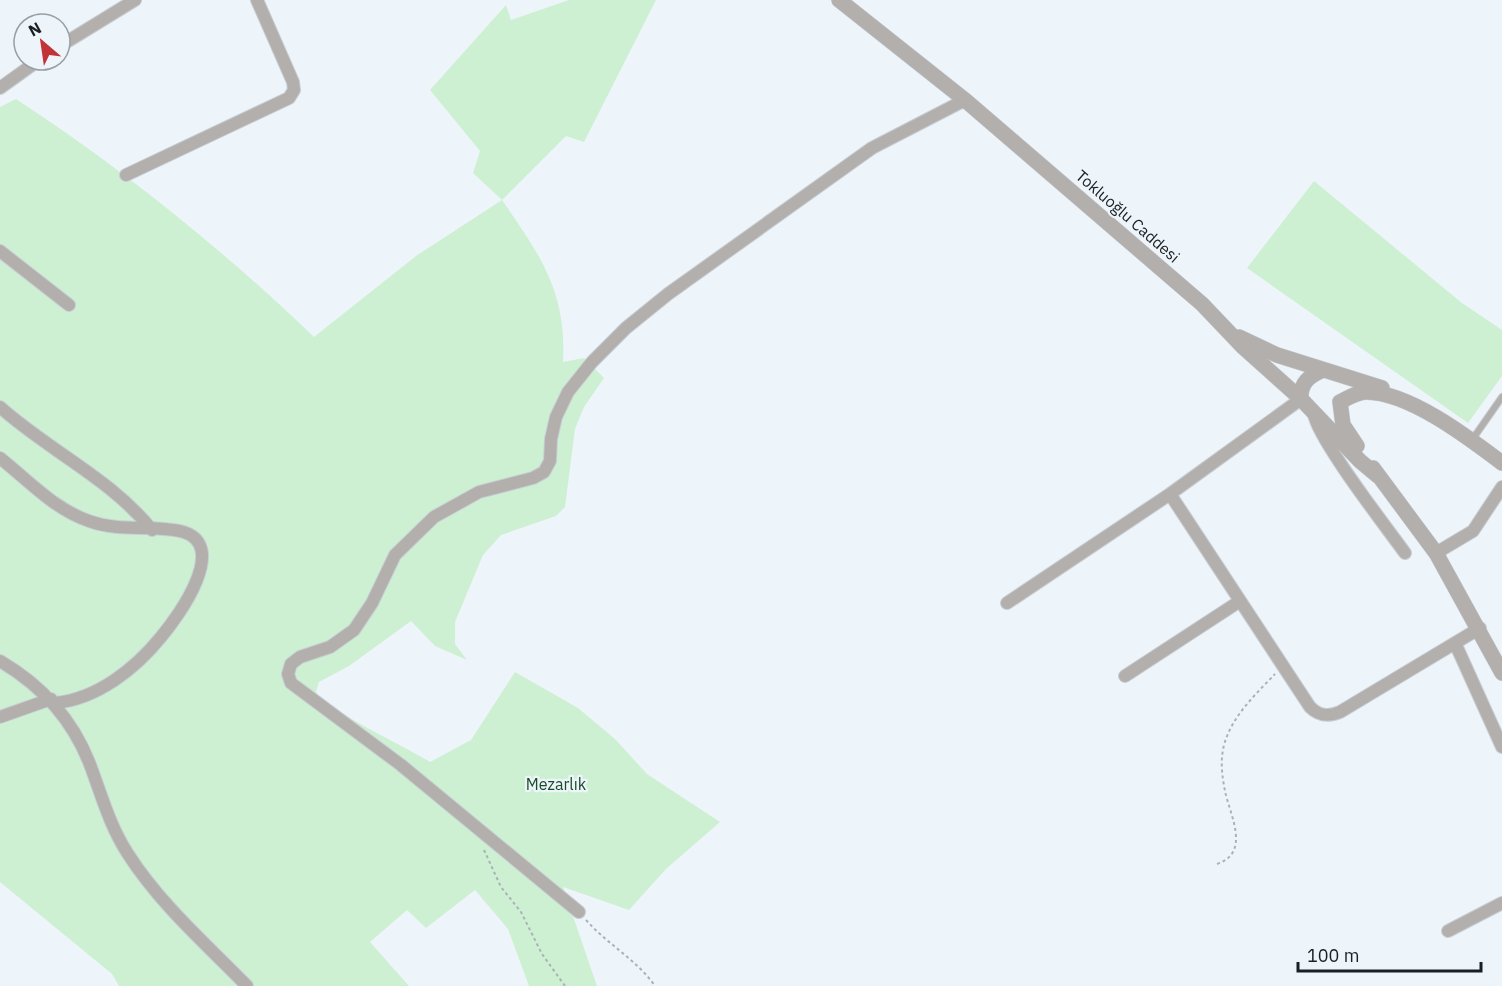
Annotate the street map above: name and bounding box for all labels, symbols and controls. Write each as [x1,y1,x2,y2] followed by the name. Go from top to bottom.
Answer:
[12,12,72,72] north arrow
[25,17,45,40] text: N
[1072,165,1184,267] street label: Tokluoğlu Caddesi
[526,774,587,794] park label: Mezarlık
[1298,935,1481,973] scale bar
[1307,944,1359,967] text: 100 m

